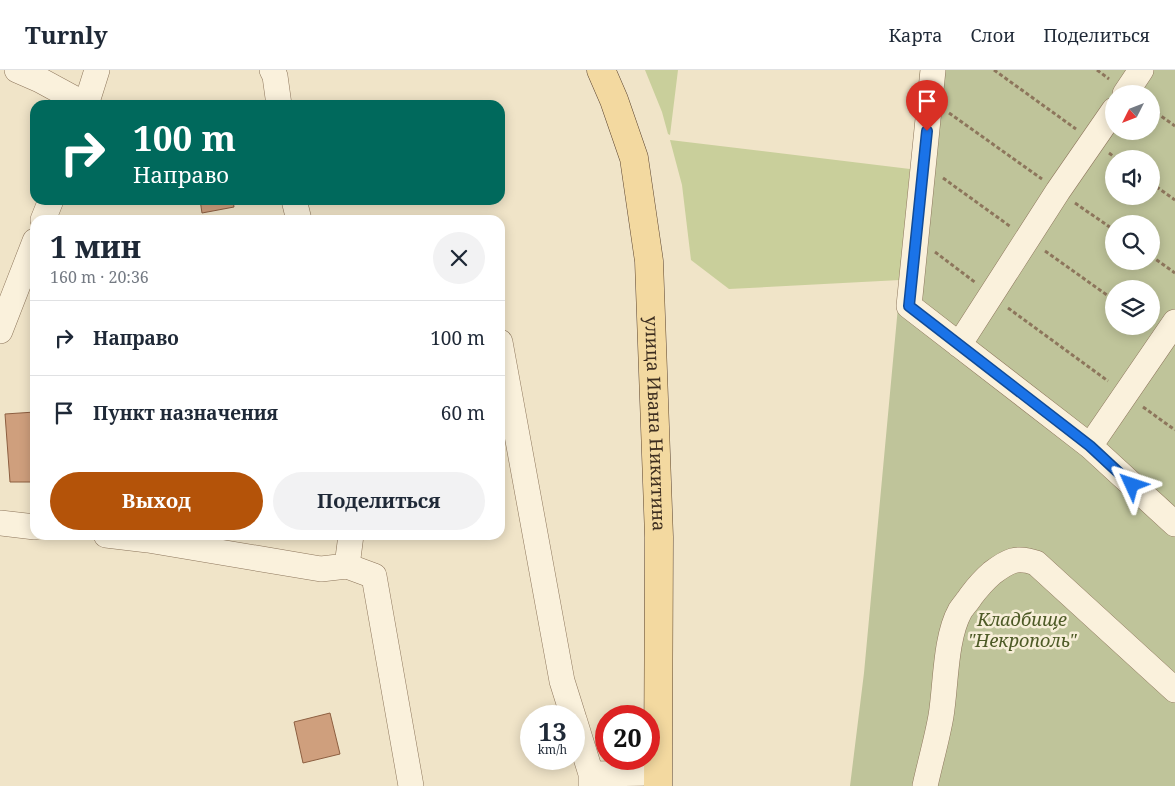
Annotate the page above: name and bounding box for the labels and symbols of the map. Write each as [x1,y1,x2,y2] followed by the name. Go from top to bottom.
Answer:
[906,80,948,131] pin
[1105,85,1160,140] north arrow
[640,316,672,532] street label: улица Ивана Никитина
[1105,458,1157,510] position arrow
[968,607,1078,652] park label: Кладбище "Некрополь"
[595,705,660,770] speed limit sign: 20

